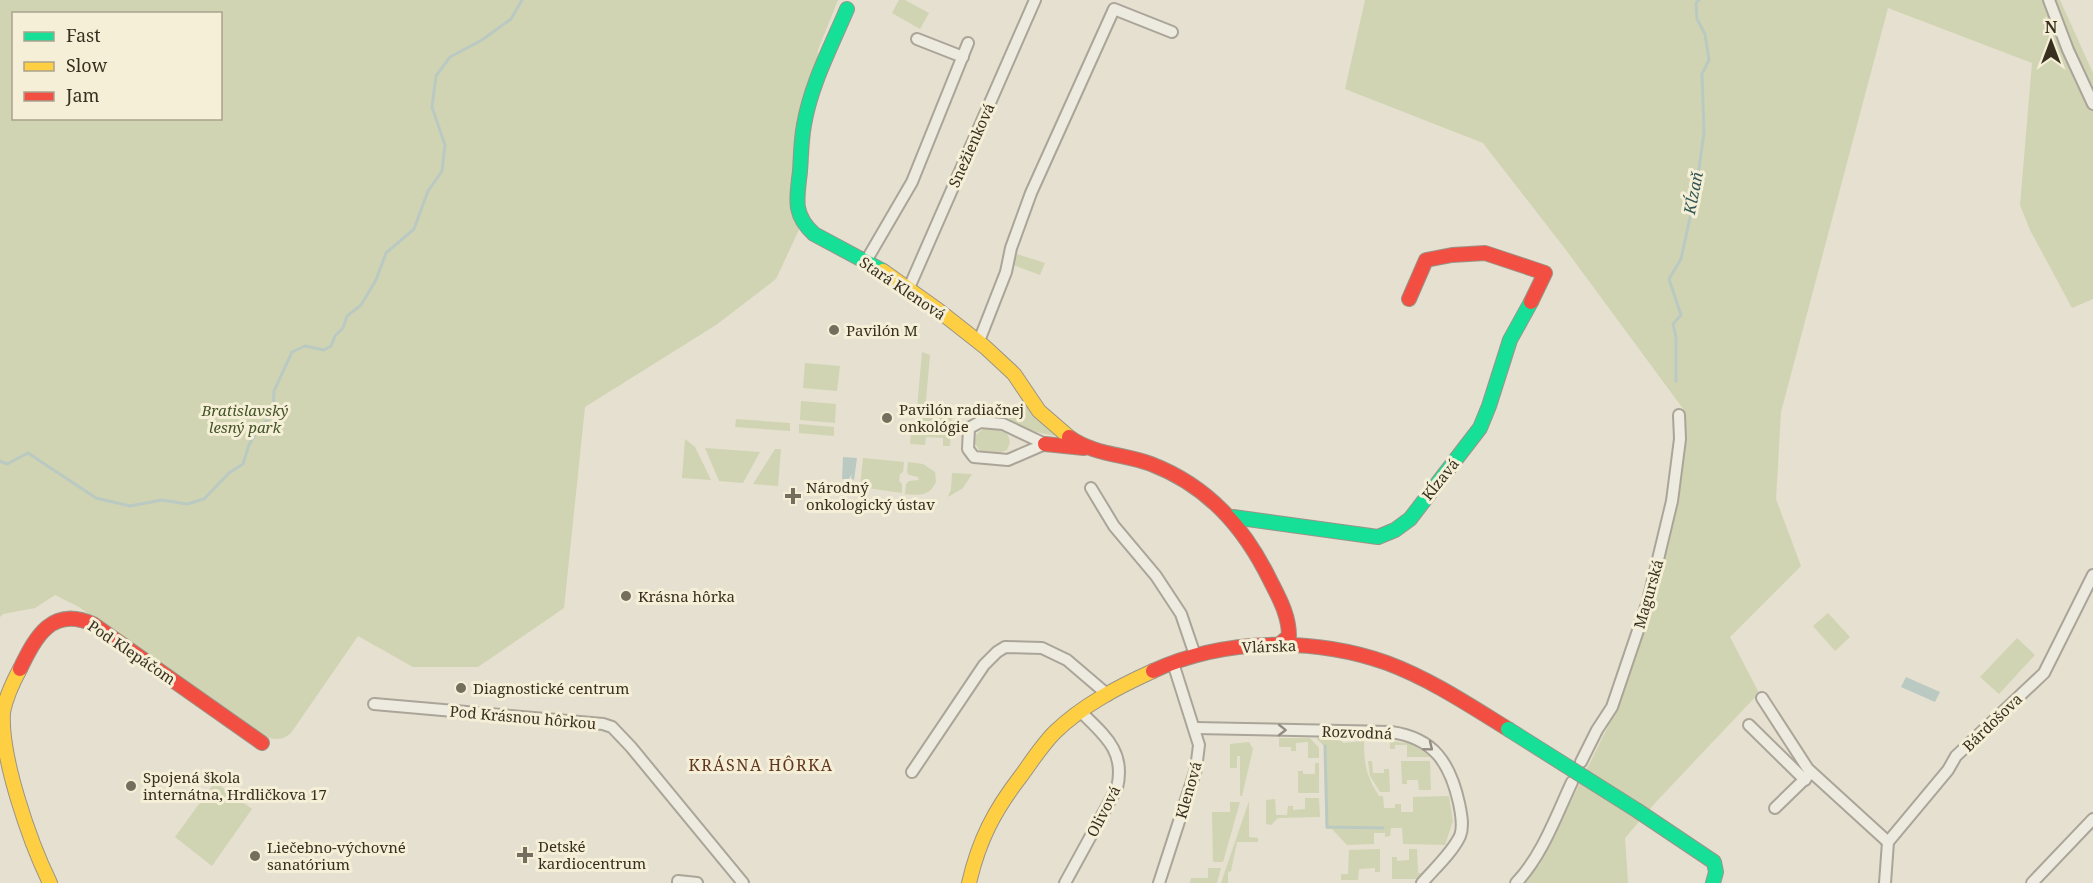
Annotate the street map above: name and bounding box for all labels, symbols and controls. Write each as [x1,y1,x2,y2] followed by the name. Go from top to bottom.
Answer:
[12,12,222,120] legend
[2021,12,2081,72] north arrow
[2045,16,2058,38] text: N
[66,23,101,47] text: Fast
[66,53,108,77] text: Slow
[65,83,100,107] text: Jam
[944,100,998,190] street label: Snežienková
[1678,169,1708,217] water label: Kĺzaň
[856,252,950,324] street label: Stará Klenová
[846,320,918,340] place label: Pavilón M
[827,323,841,337] marker: Pavilón M
[899,399,1024,436] place label: Pavilón radiačnej onkológie
[201,400,289,437] park label: Bratislavský lesný park
[880,411,894,425] marker: Pavilón radiačnej onkológie
[1417,454,1463,504] street label: Kĺzavá
[806,477,935,514] place label: Národný onkologický ústav
[784,487,802,505] marker: Národný onkologický ústav
[1629,557,1667,631] street label: Magurská
[638,586,735,606] place label: Krásna hôrka
[619,589,633,603] marker: Krásna hôrka
[84,615,180,689] street label: Pod Klepáčom
[1242,635,1296,657] street label: Vlárska
[473,678,629,698] place label: Diagnostické centrum
[454,681,468,695] marker: Diagnostické centrum
[1958,688,2026,756] street label: Bárdošova
[449,701,598,733] street label: Pod Krásnou hôrkou
[1321,721,1393,743] street label: Rozvodná
[1277,724,1286,736] one-way arrow
[1422,740,1433,751] one-way arrow
[689,754,833,776] district label: KRÁSNA HÔRKA
[1170,759,1206,821] street label: Klenová
[143,767,327,804] place label: Spojená škola internátna, Hrdličkova 17
[124,779,138,793] marker: Spojená škola internátna, Hrdličkova 17
[1082,782,1124,840] street label: Olivová
[538,836,646,873] place label: Detské kardiocentrum
[267,837,406,874] place label: Liečebno-výchovné sanatórium
[516,846,534,864] marker: Detské kardiocentrum
[248,849,262,863] marker: Liečebno-výchovné sanatórium

